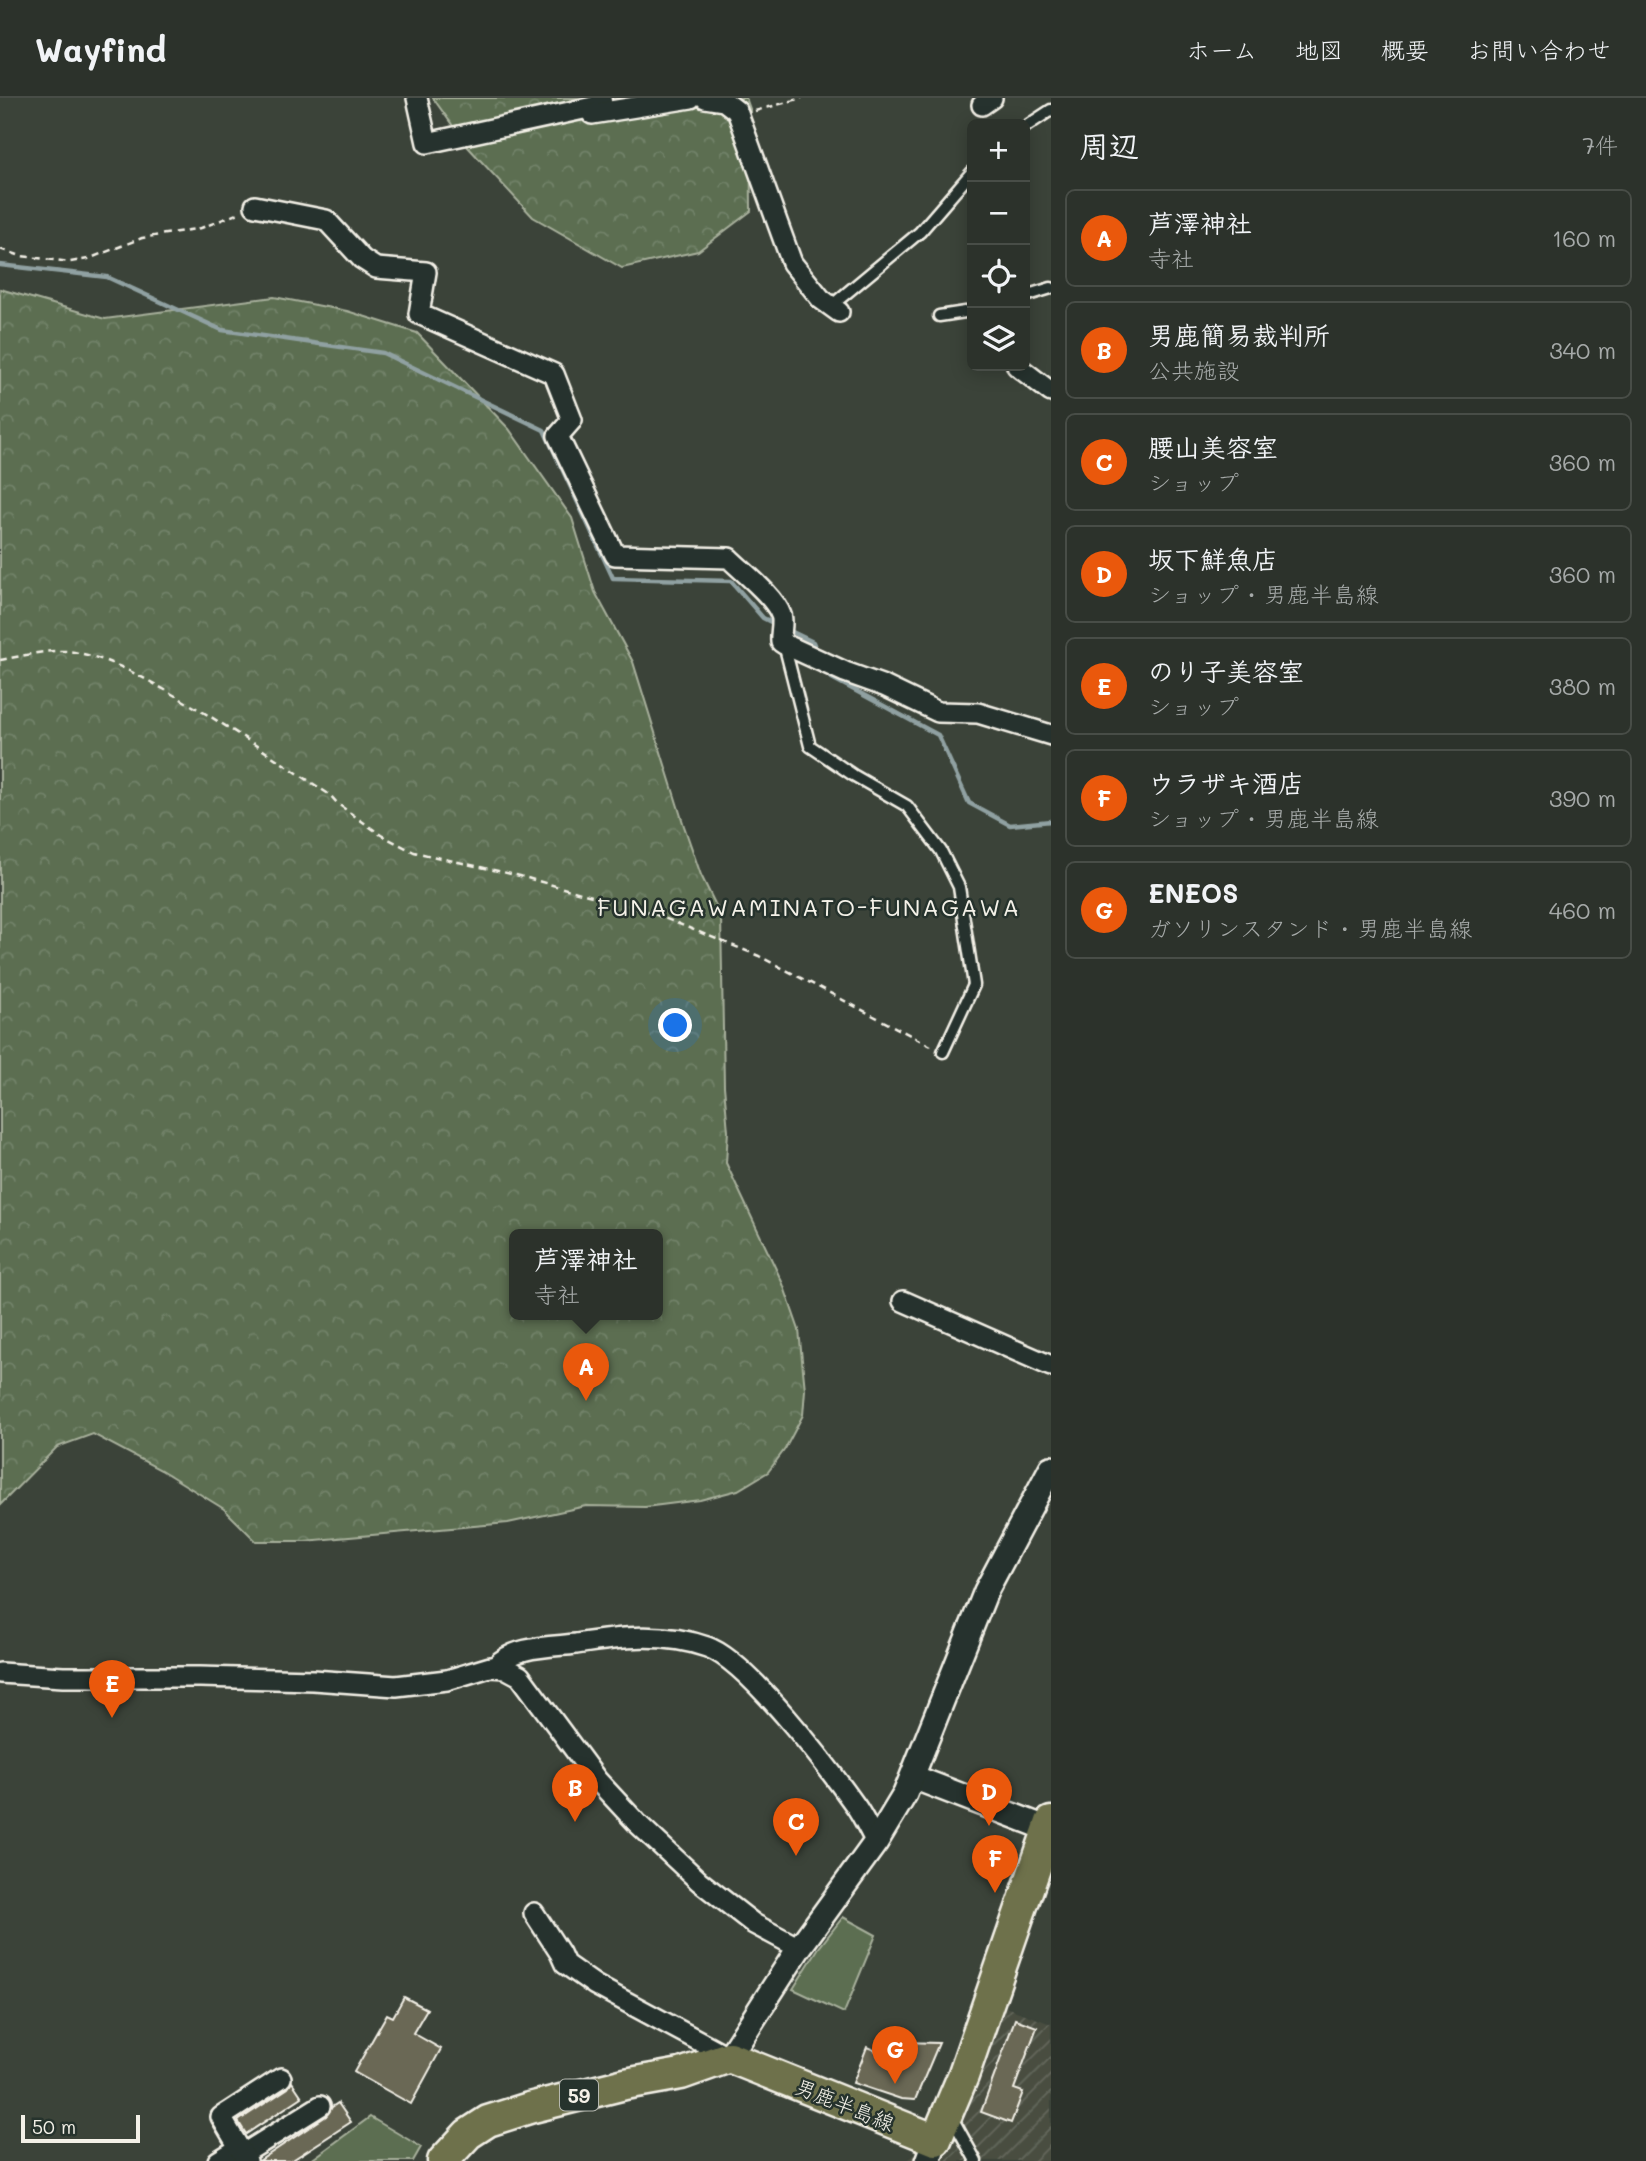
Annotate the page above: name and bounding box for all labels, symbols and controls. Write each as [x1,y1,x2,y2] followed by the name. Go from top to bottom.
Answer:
[35,27,166,70] text: Wayfind
[1186,34,1257,65] text: ホーム
[1295,34,1343,65] text: 地図
[1381,34,1429,65] text: 概要
[1467,34,1611,65] text: お問い合わせ
[967,119,1030,371] map controls
[967,119,1030,182] button: +
[1079,125,1139,165] text: 周辺
[1582,130,1618,160] text: 7件
[967,182,1030,245] button: −
[1148,206,1252,240] text: 芦澤神社
[1096,223,1112,253] text: A
[1552,223,1616,253] text: 160 m
[1148,243,1194,273] text: 寺社
[967,245,1030,308] button: locate
[967,308,1030,371] button: layers
[1148,318,1330,352] text: 男鹿簡易裁判所
[1096,335,1112,365] text: B
[1549,335,1616,365] text: 340 m
[1148,355,1240,385] text: 公共施設
[1148,430,1278,464] text: 腰山美容室
[1095,447,1113,477] text: C
[1549,447,1616,477] text: 360 m
[1148,467,1239,497] text: ショップ
[1148,542,1278,576] text: 坂下鮮魚店
[1096,559,1112,589] text: D
[1549,559,1616,589] text: 360 m
[1148,579,1379,609] text: ショップ · 男鹿半島線
[1148,654,1304,688] text: のり子美容室
[1097,671,1111,701] text: E
[1549,671,1616,701] text: 380 m
[1148,691,1239,721] text: ショップ
[1148,766,1304,800] text: ウラザキ酒店
[1097,783,1111,813] text: F
[1549,783,1616,813] text: 390 m
[1148,803,1379,833] text: ショップ · 男鹿半島線
[1148,876,1238,910] text: ENEOS
[597,891,1021,922] district label: FUNAGAWAMINATO-FUNAGAWA
[1095,895,1113,925] text: G
[1549,895,1616,925] text: 460 m
[1148,913,1472,943] text: ガソリンスタンド · 男鹿半島線
[658,1008,692,1042] your location
[509,1229,663,1320] popup
[534,1242,638,1276] text: 芦澤神社
[534,1279,580,1309] text: 寺社
[563,1343,609,1401] pin: A
[89,1660,135,1718] pin: E
[552,1764,598,1822] pin: B
[966,1768,1012,1826] pin: D
[773,1798,819,1856] pin: C
[972,1835,1018,1893] pin: F
[872,2026,918,2084] pin: G
[791,2072,899,2136] street label: 男鹿半島線
[560,2080,598,2110] road number: 59
[21,2112,140,2144] scale bar
[32,2114,76,2139] text: 50 m

